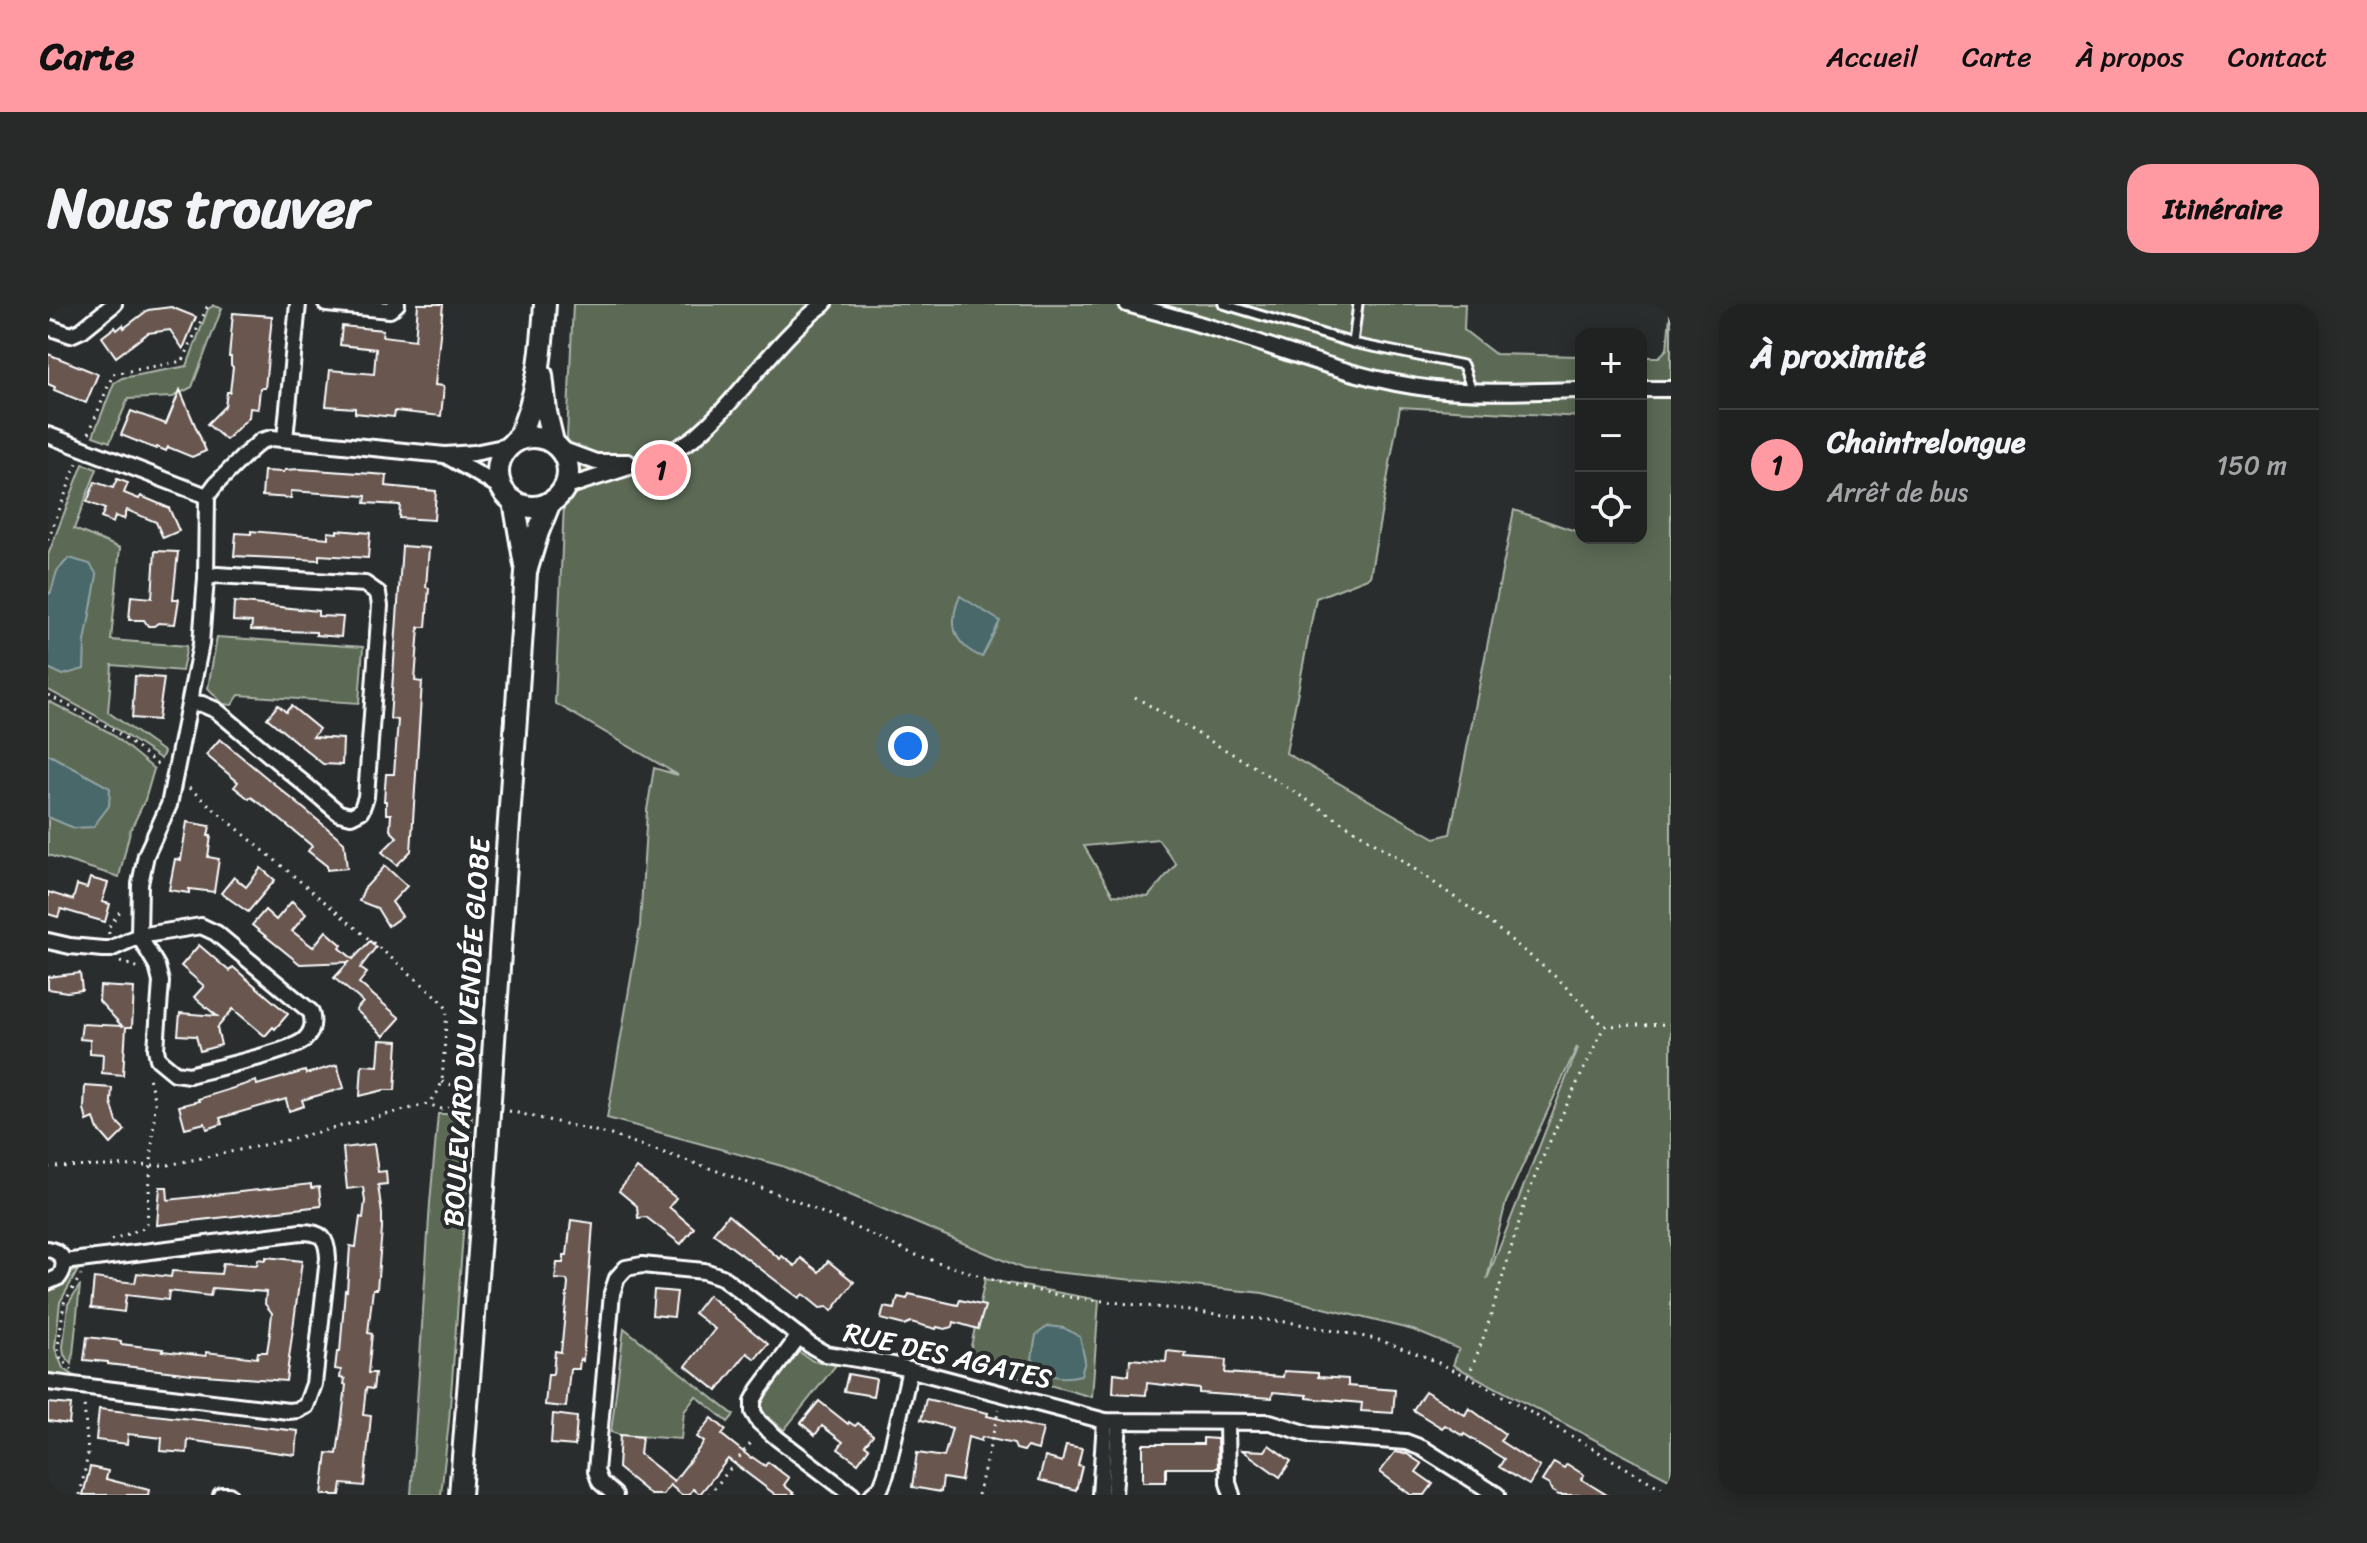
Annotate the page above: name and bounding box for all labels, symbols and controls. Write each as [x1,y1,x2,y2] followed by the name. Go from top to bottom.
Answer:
[40,23,135,90] text: Carte
[1827,32,1918,81] text: Accueil
[1962,32,2032,81] text: Carte
[2076,32,2184,81] text: À propos
[2228,32,2327,81] text: Contact
[48,159,369,258] text: Nous trouver
[2127,164,2319,253] button: Itinéraire
[1751,326,1926,386] text: À proximité
[1575,328,1647,544] map controls
[1575,328,1647,400] button: +
[1575,400,1647,472] button: −
[1827,415,2026,469] text: Chaintrelongue
[635,440,687,500] pin: 1
[1771,442,1783,488] text: 1
[2217,442,2287,488] text: 150 m
[1827,469,1968,515] text: Arrêt de bus
[1575,472,1647,544] button: locate
[888,726,928,766] your location
[428,834,505,1228] street label: BOULEVARD DU VENDÉE GLOBE
[839,1308,1057,1403] street label: RUE DES AGATES

